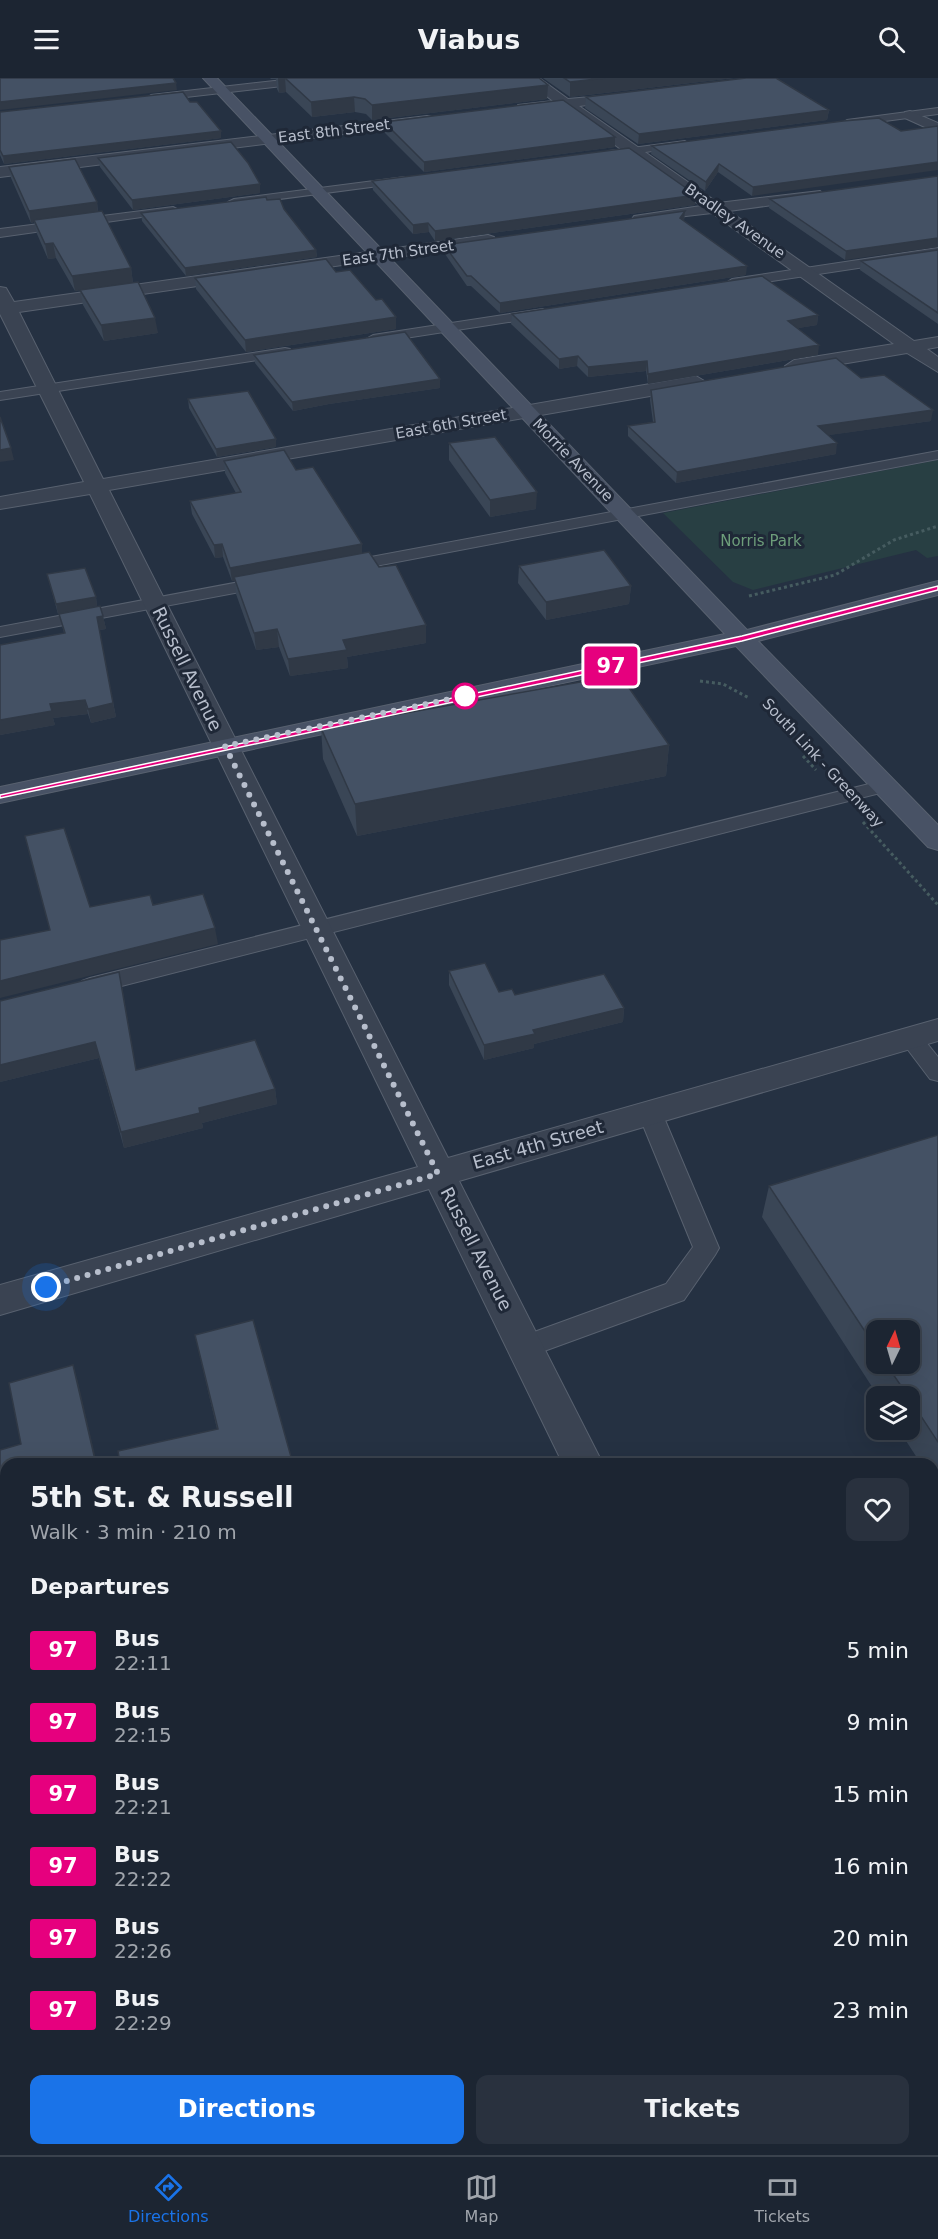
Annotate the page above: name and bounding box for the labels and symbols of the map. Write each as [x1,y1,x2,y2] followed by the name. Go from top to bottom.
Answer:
[277,115,391,147] street label: East 8th Street
[682,180,788,262] street label: Bradley Avenue
[341,236,455,270] street label: East 7th Street
[394,405,508,443] street label: East 6th Street
[529,415,617,505] street label: Morrie Avenue
[720,532,802,550] park label: Norris Park
[148,603,227,734] street label: Russell Avenue
[584,646,638,686] line badge: 97
[452,683,478,709] unlabelled marker
[759,695,888,831] street label: South Link - Greenway
[470,1116,606,1173] street label: East 4th Street
[436,1184,517,1314] street label: Russell Avenue
[31,1272,61,1302] your location
[866,1320,920,1374] north arrow

